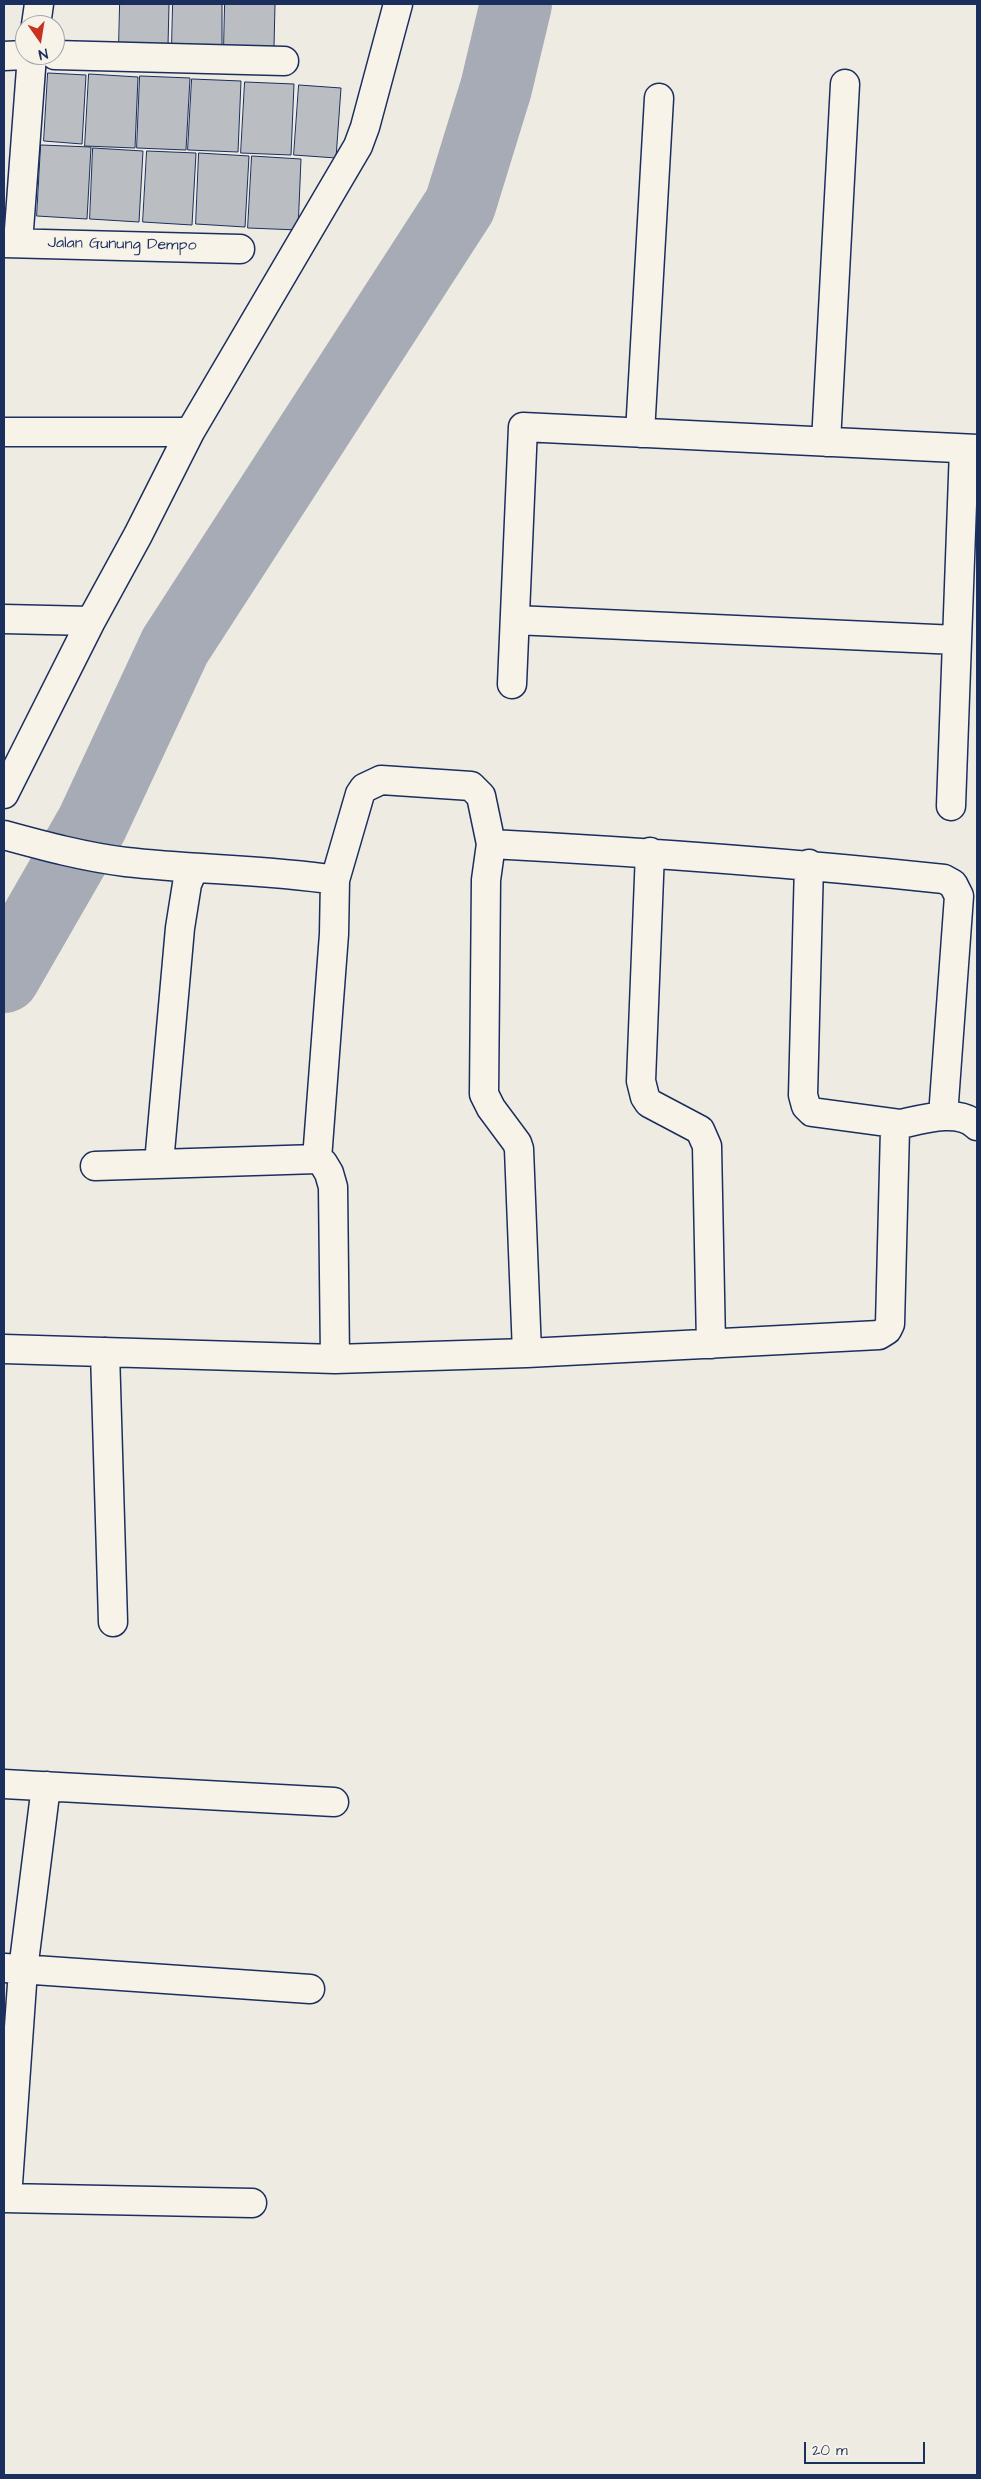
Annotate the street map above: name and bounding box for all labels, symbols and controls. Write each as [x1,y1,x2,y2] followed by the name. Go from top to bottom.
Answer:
[15,15,65,65] north arrow
[37,43,50,64] text: N
[47,234,197,256] street label: Jalan Gunung Dempo
[806,2432,927,2464] scale bar
[812,2440,848,2461] text: 20 m

